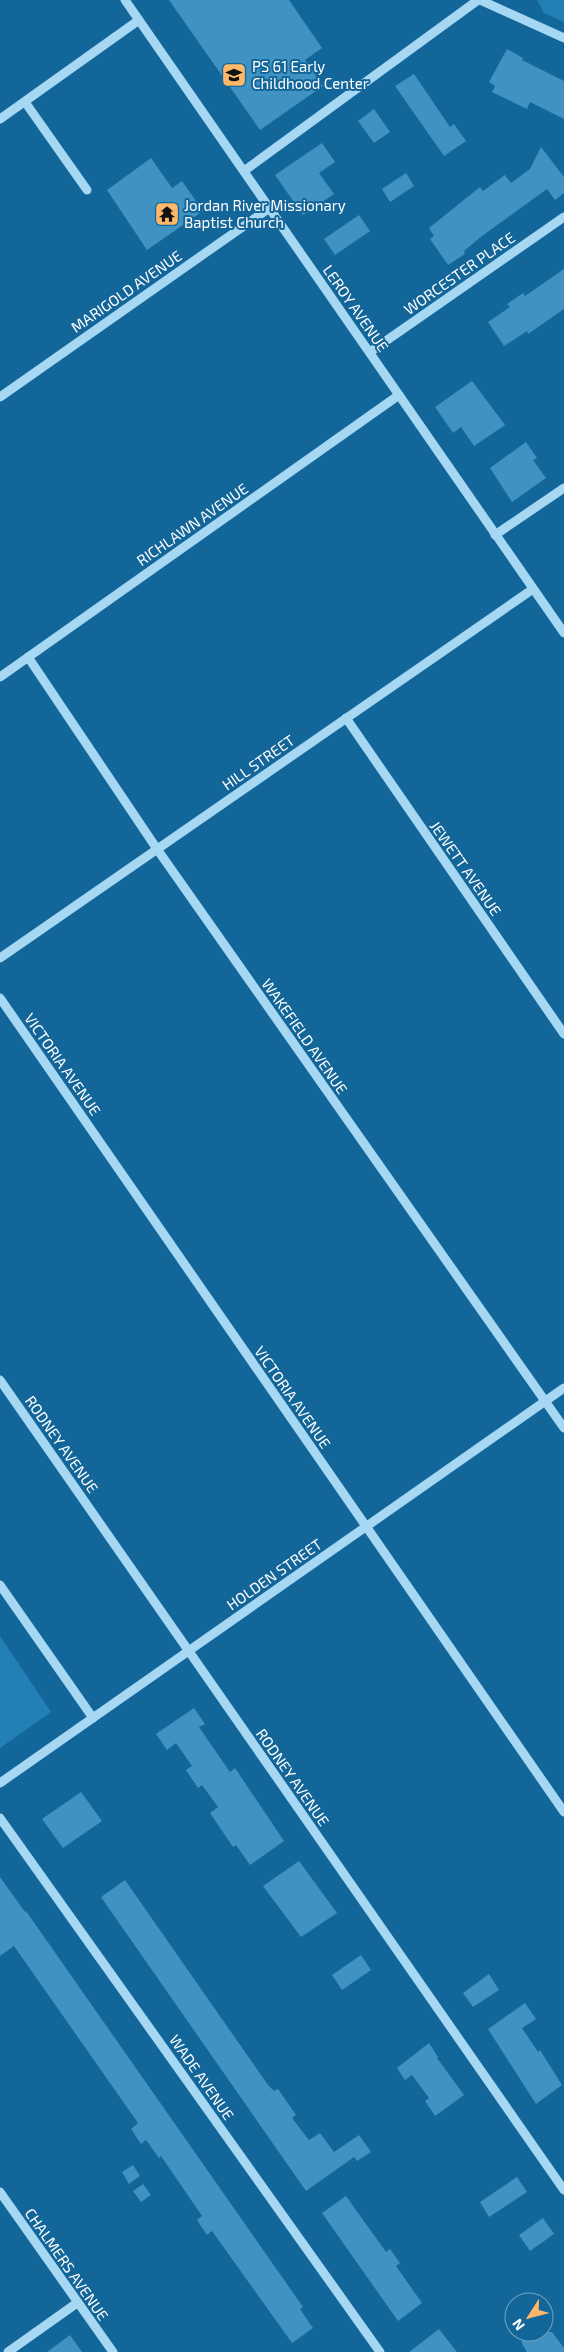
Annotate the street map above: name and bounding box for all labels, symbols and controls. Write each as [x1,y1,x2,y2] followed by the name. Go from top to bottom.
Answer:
[252,57,369,92] place label: PS 61 Early Childhood Center
[221,62,247,88] school or university icon: PS 61 Early Childhood Center
[184,196,346,231] place label: Jordan River Missionary Baptist Church
[154,201,180,227] temple icon: Jordan River Missionary Baptist Church
[400,228,518,318] street label: WORCESTER PLACE
[67,246,185,336] street label: MARIGOLD AVENUE
[319,261,393,355] street label: LEROY AVENUE
[133,479,251,569] street label: RICHLAWN AVENUE
[218,730,298,794] street label: HILL STREET
[427,817,505,919] street label: JEWETT AVENUE
[258,975,352,1097] street label: WAKEFIELD AVENUE
[21,1009,105,1119] street label: VICTORIA AVENUE
[251,1342,335,1452] street label: VICTORIA AVENUE
[22,1392,102,1496] street label: RODNEY AVENUE
[223,1534,325,1613] street label: HOLDEN STREET
[253,1725,333,1829] street label: RODNEY AVENUE
[166,2031,238,2123] street label: WADE AVENUE
[21,2204,113,2324] street label: CHALMERS AVENUE
[504,2292,554,2342] north arrow
[508,2316,528,2334] text: N

